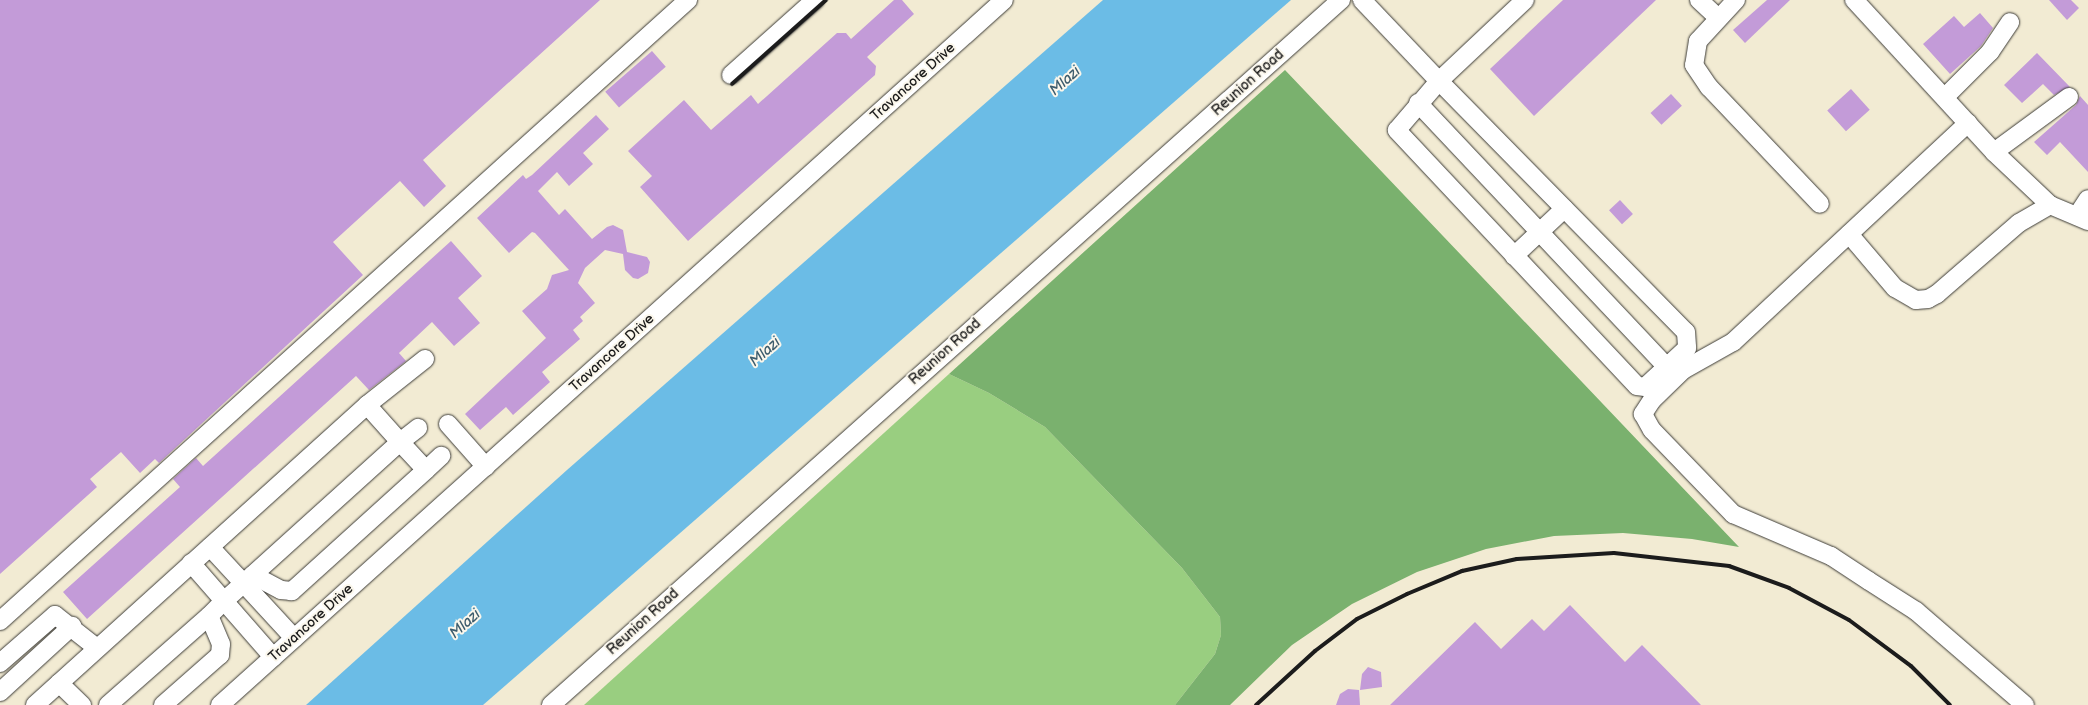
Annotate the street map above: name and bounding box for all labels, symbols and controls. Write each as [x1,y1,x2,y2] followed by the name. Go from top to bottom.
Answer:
[867,40,959,124] street label: Travancore Drive
[1209,46,1287,120] street label: Reunion Road
[1046,63,1084,99] water label: Mlazi
[566,311,658,395] street label: Travancore Drive
[906,315,984,389] street label: Reunion Road
[746,334,784,370] water label: Mlazi
[265,581,357,665] street label: Travancore Drive
[604,585,682,659] street label: Reunion Road
[446,606,484,642] water label: Mlazi

